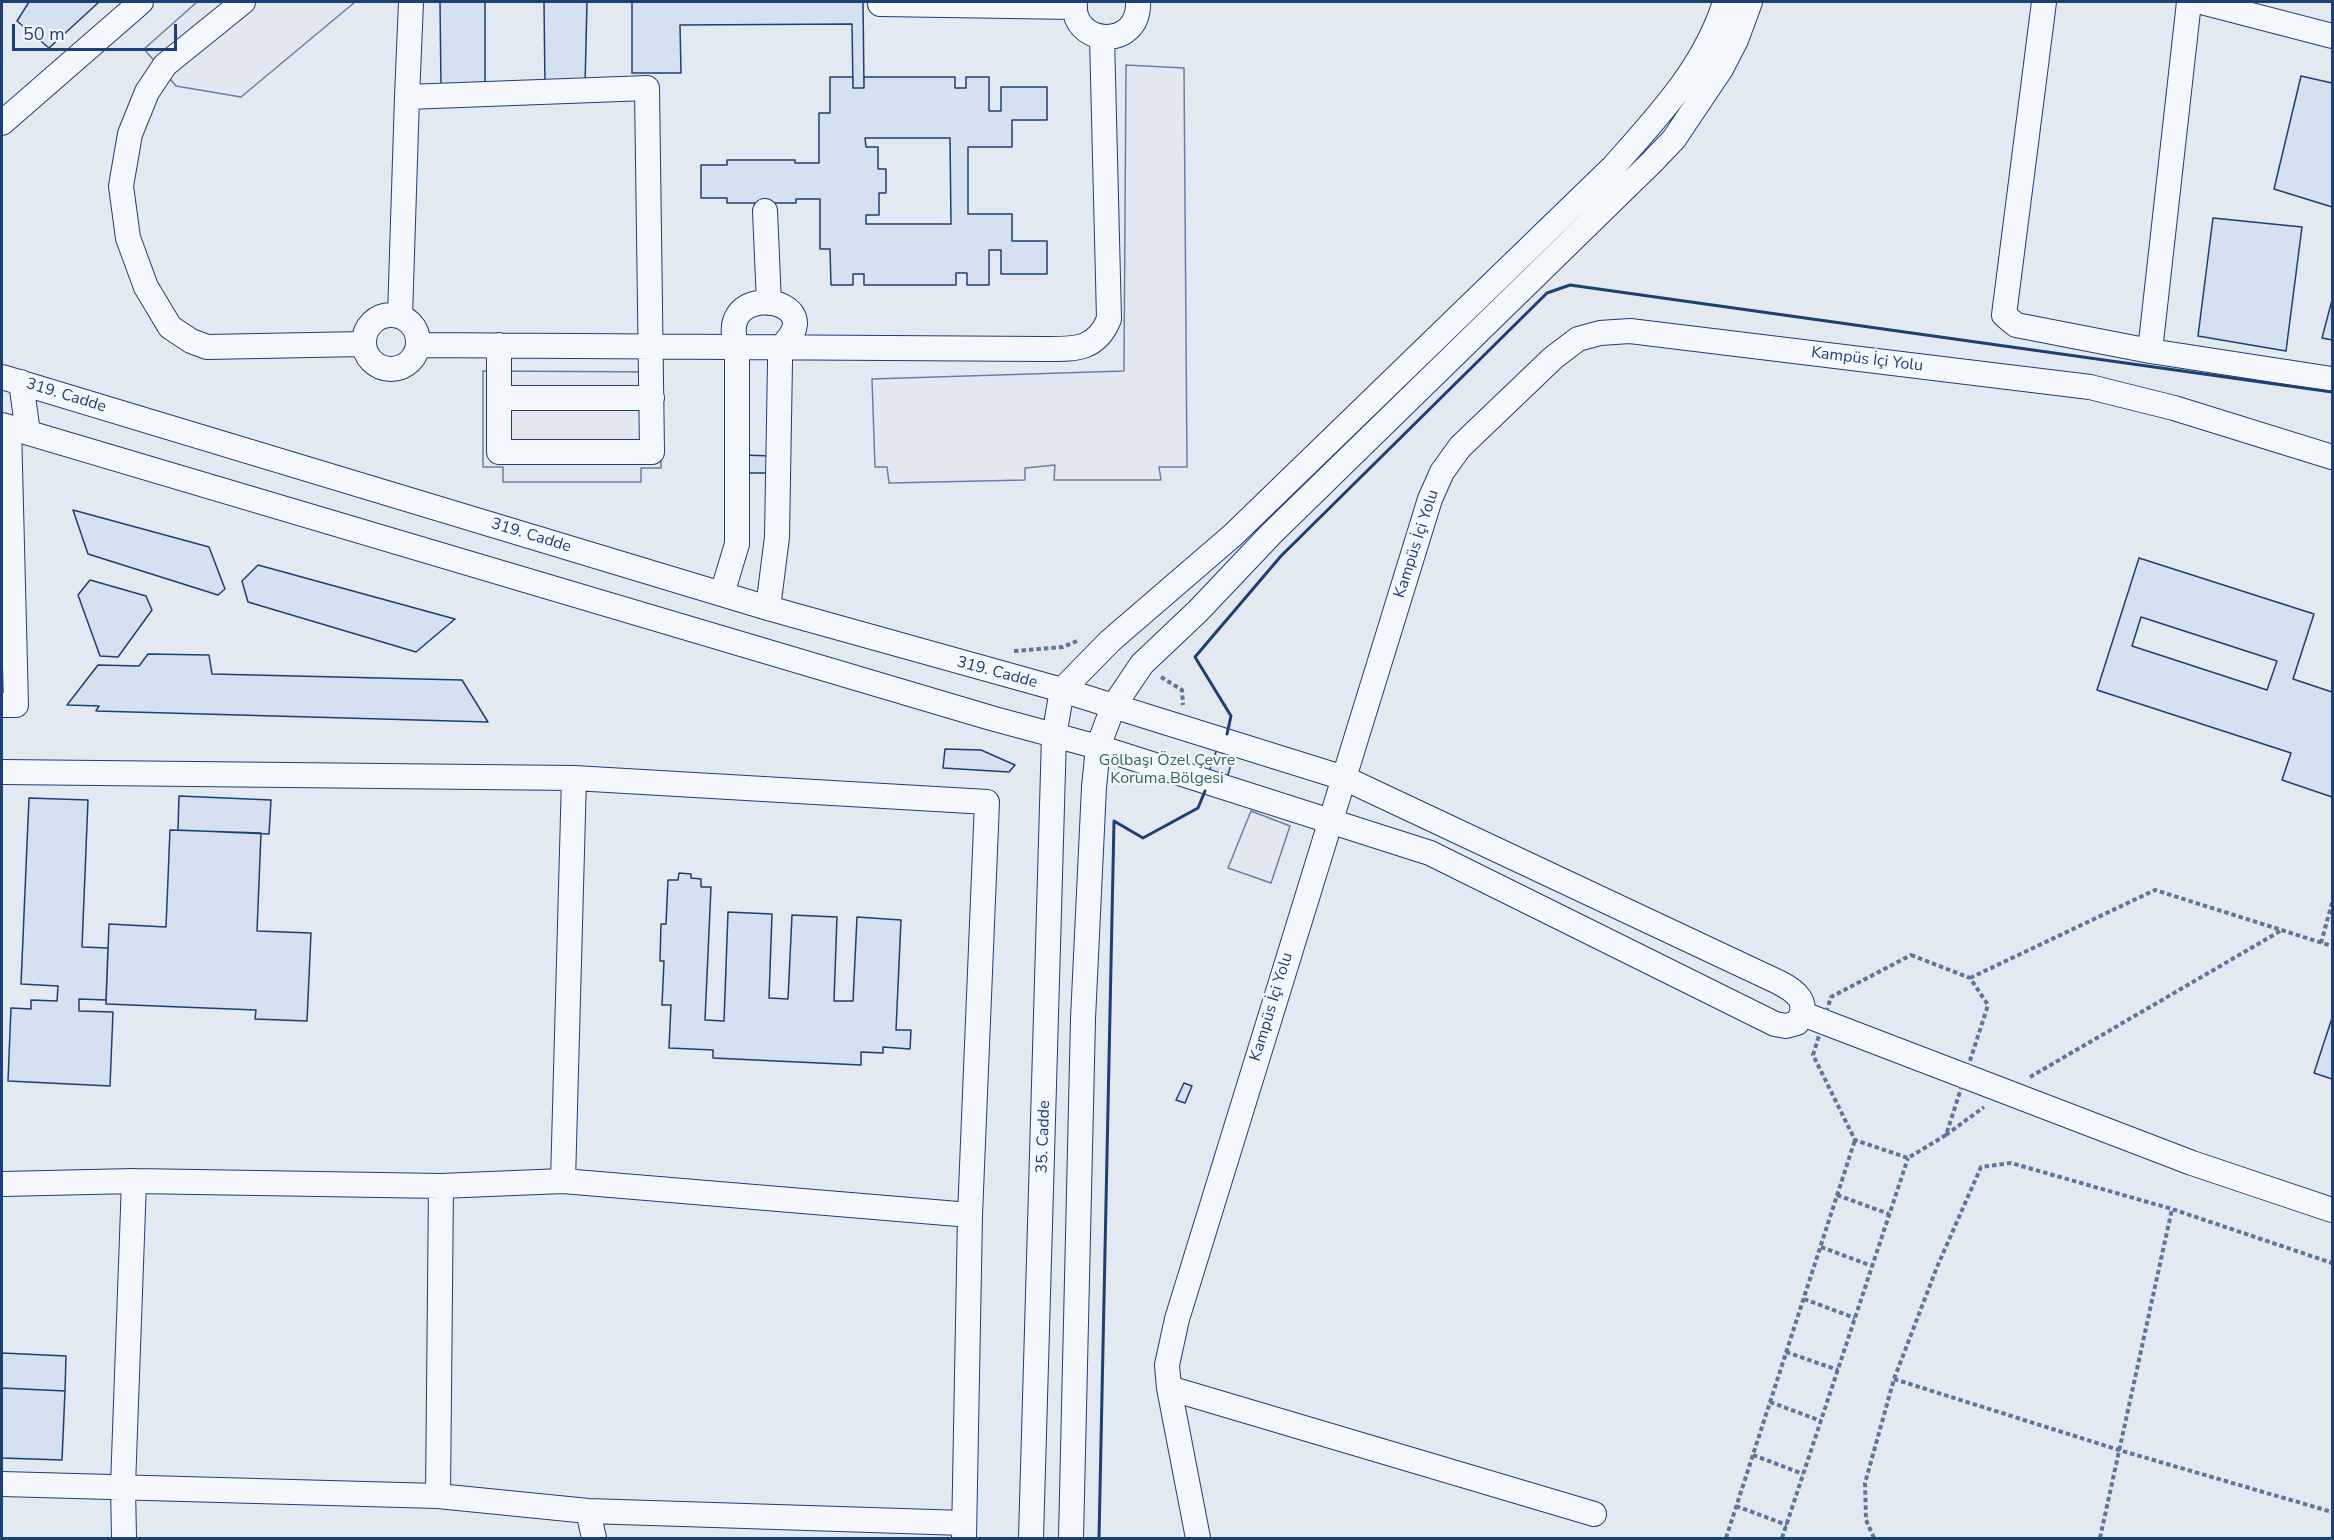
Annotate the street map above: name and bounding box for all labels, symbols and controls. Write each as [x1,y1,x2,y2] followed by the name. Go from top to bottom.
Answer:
[15,12,180,50] scale bar
[23,22,65,46] text: 50 m
[1810,344,1924,376] street label: Kampüs İçi Yolu
[24,375,108,417] street label: 319. Cadde
[1390,488,1444,600] street label: Kampüs İçi Yolu
[489,515,573,557] street label: 319. Cadde
[955,653,1039,693] street label: 319. Cadde
[1099,751,1235,789] park label: Gölbaşı Özel Çevre Koruma Bölgesi
[1246,950,1298,1064] street label: Kampüs İçi Yolu
[1033,1100,1055,1174] street label: 35. Cadde

